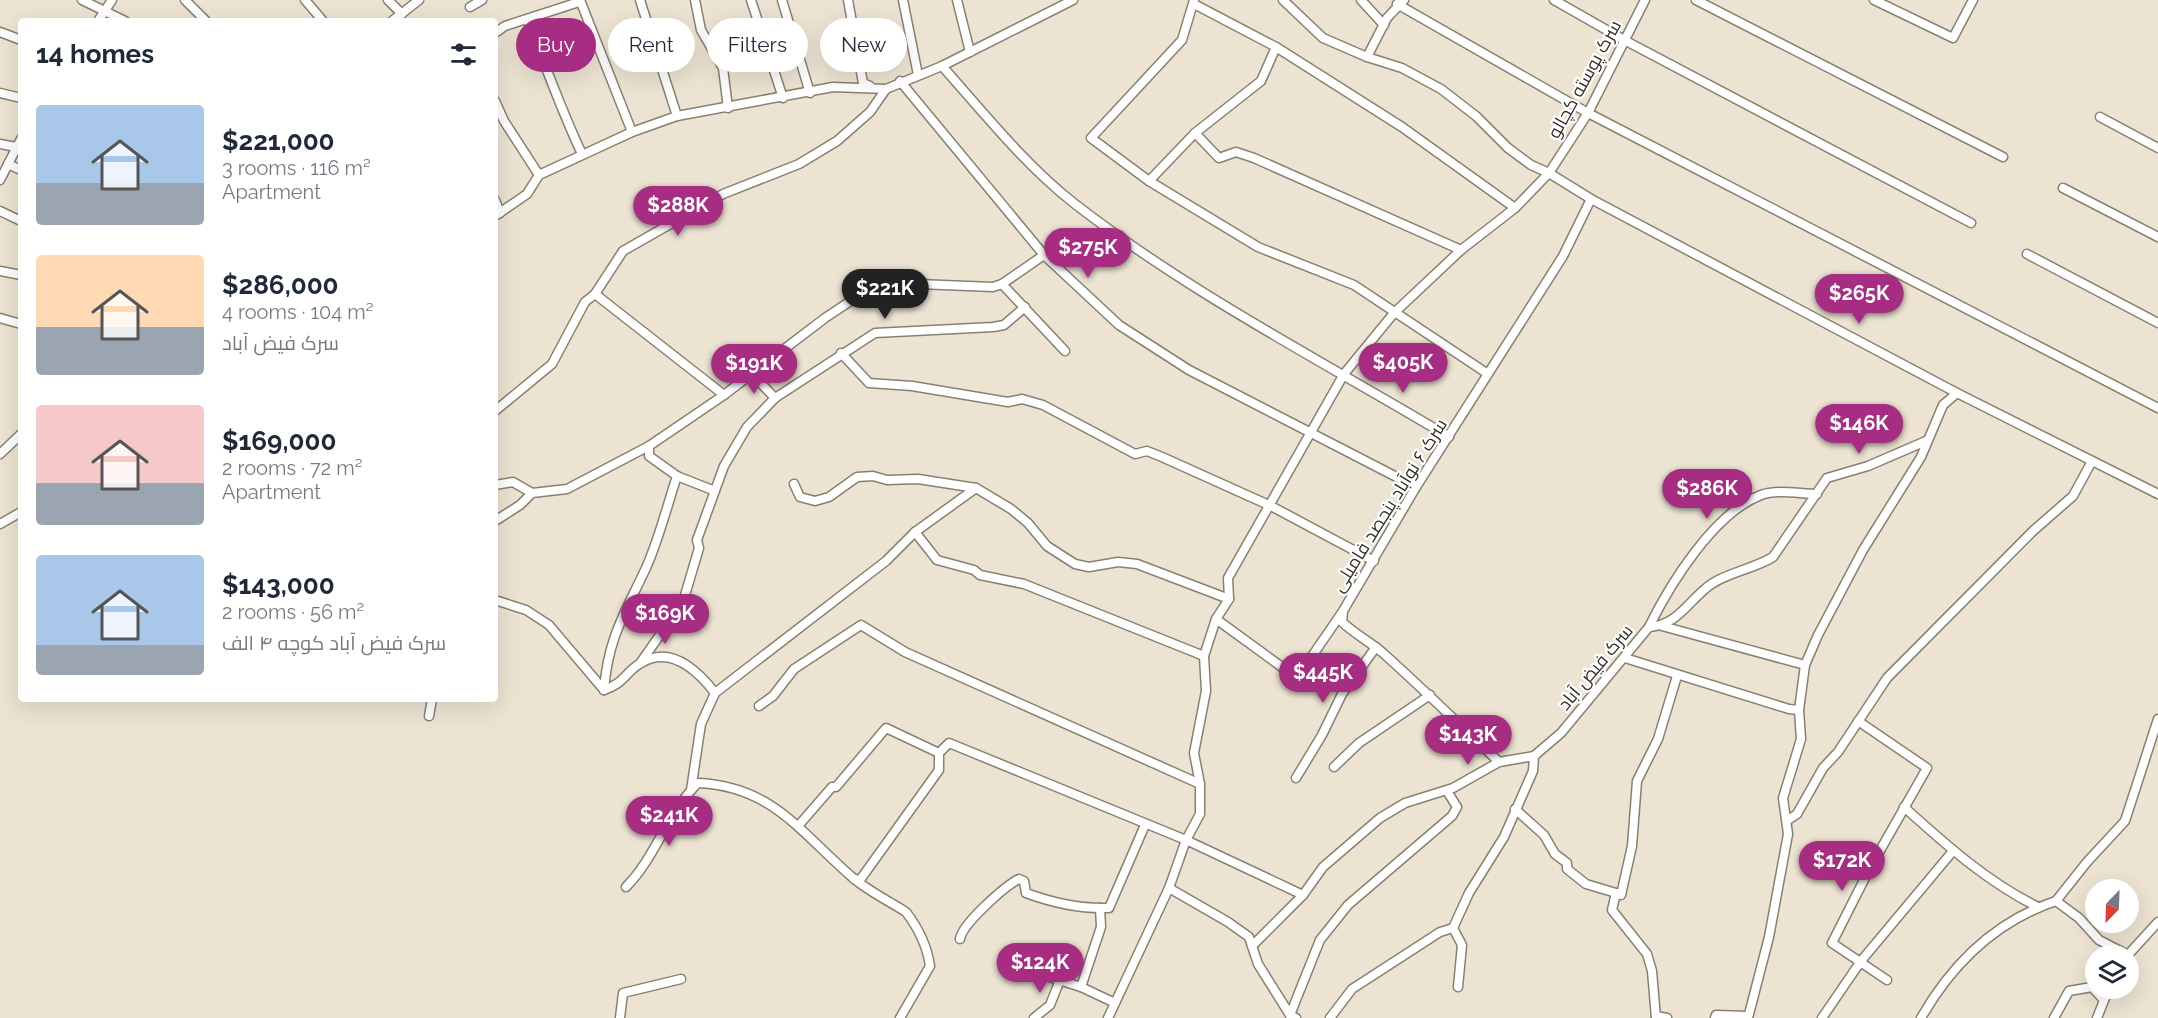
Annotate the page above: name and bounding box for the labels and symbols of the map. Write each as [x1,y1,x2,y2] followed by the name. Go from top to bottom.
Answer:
[1543,16,1627,143] street label: سرک پوسته کچالو
[636,186,720,237] pin: $288K
[1046,228,1130,279] pin: $275K
[843,269,927,320] pin: $221K
[1817,274,1901,325] pin: $265K
[1361,343,1445,394] pin: $405K
[712,344,796,395] pin: $191K
[1817,404,1901,455] pin: $146K
[1327,414,1453,597] street label: سرک ۶ نوآباد پنجصد فامیلی
[1665,469,1749,520] pin: $286K
[623,594,707,645] pin: $169K
[1553,620,1638,715] street label: سرک فيض آباد
[1281,653,1365,704] pin: $445K
[1426,715,1510,766] pin: $143K
[627,796,711,847] pin: $241K
[1800,841,1884,892] pin: $172K
[2085,879,2139,933] north arrow
[998,943,1082,994] pin: $124K

